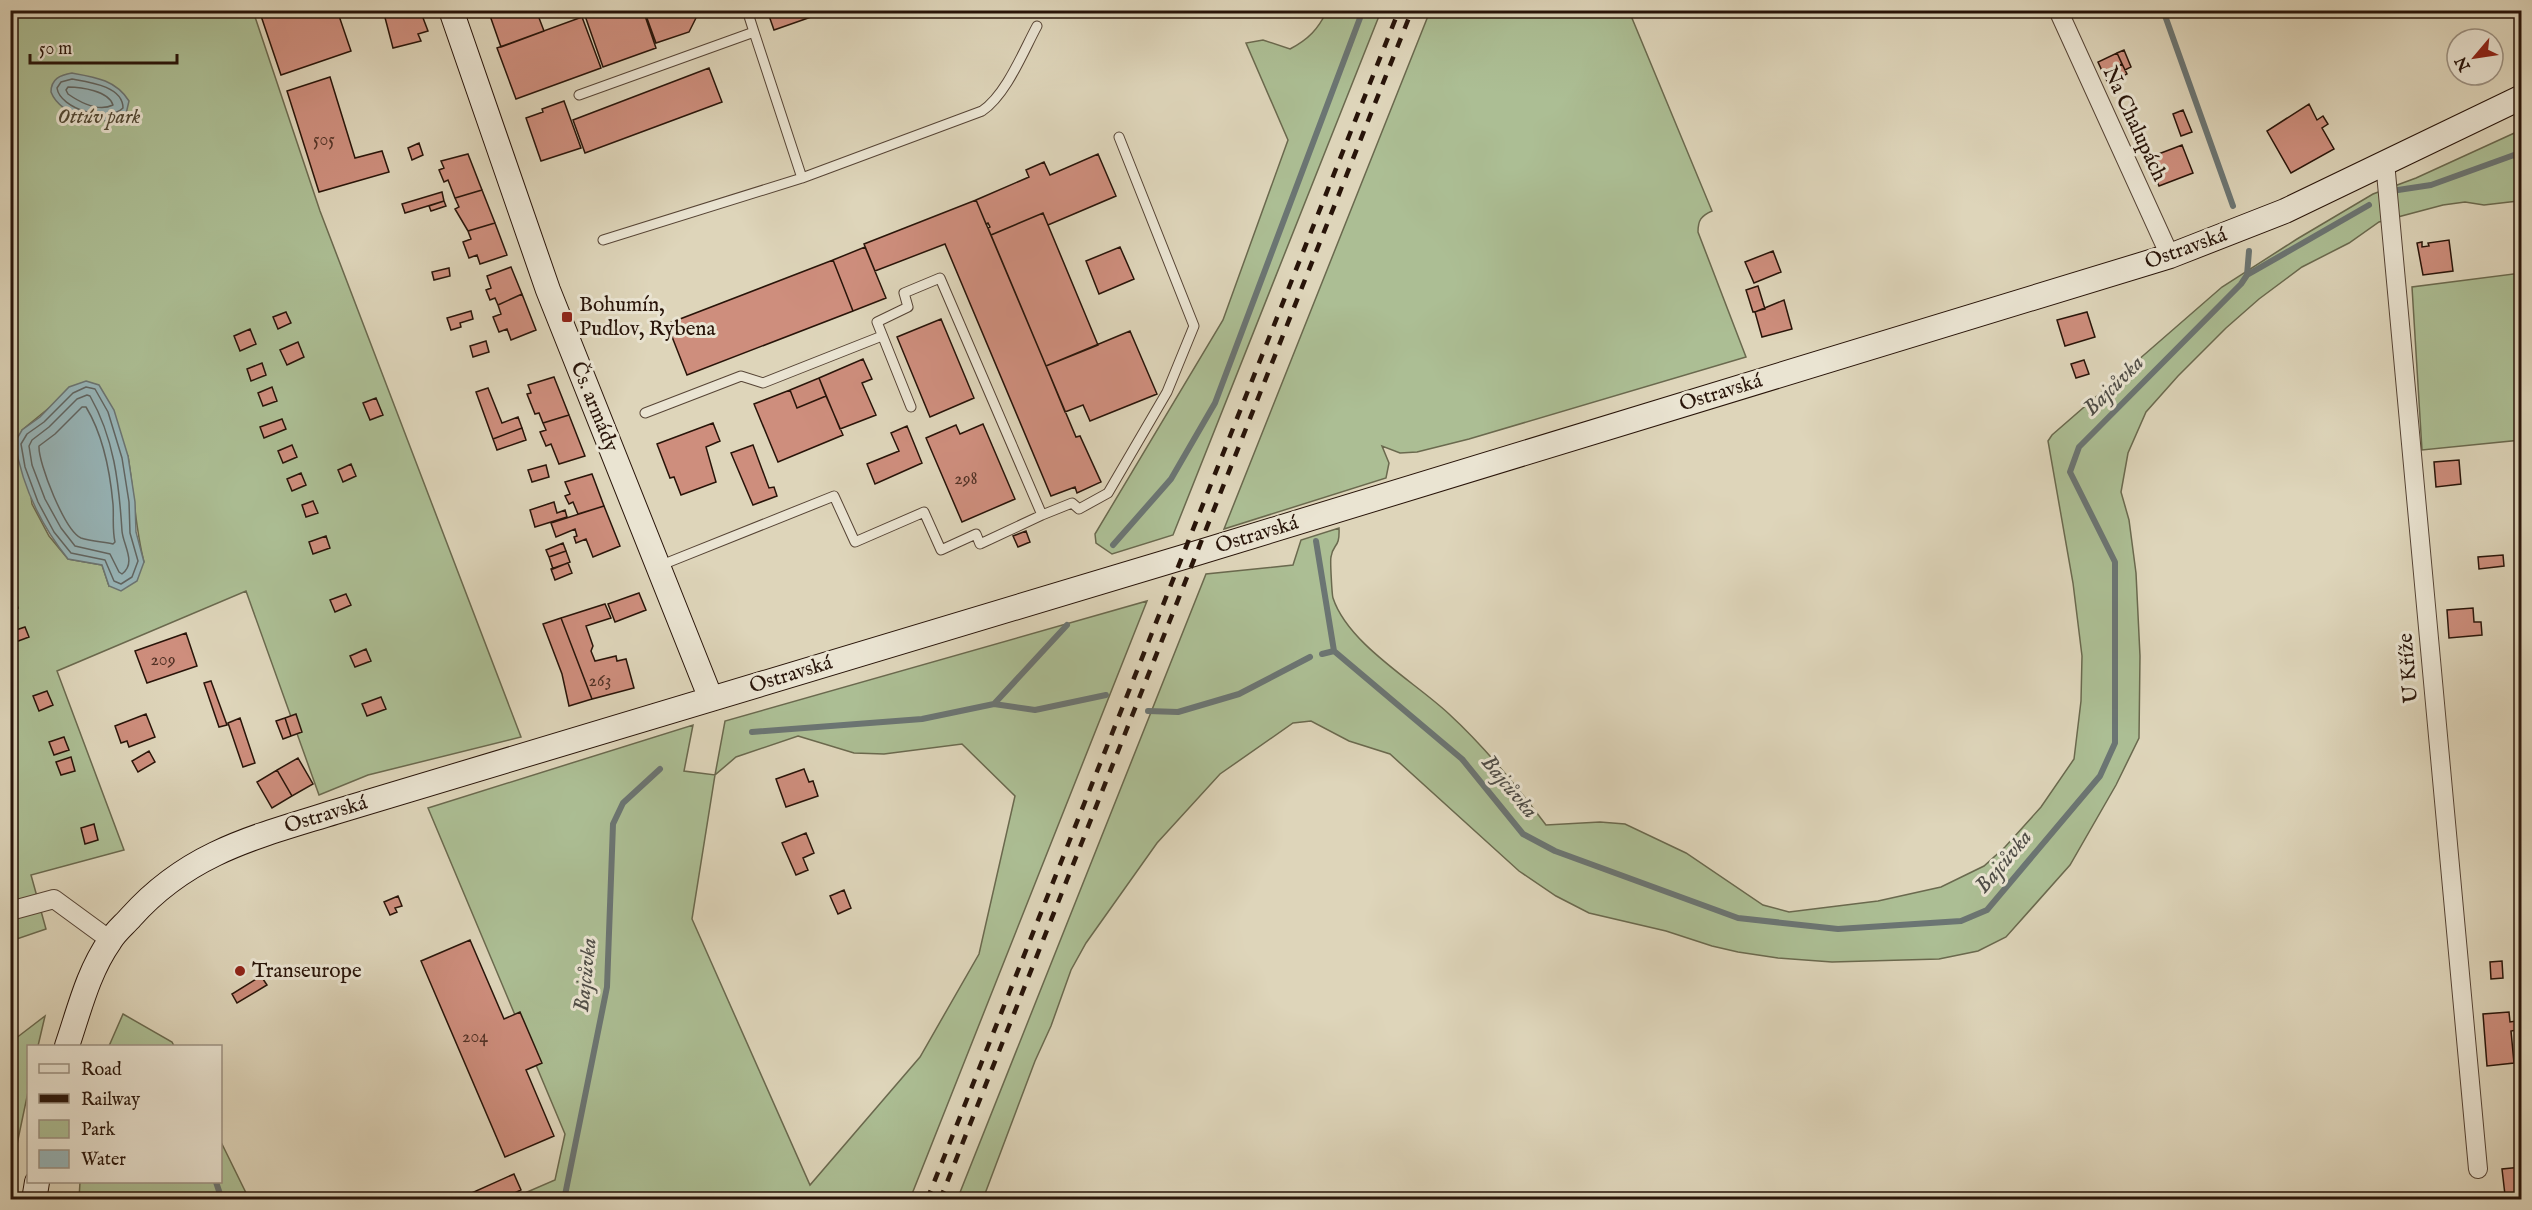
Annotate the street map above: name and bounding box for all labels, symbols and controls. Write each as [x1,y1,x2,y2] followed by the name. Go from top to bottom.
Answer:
[30,27,177,65] scale bar
[2445,27,2505,87] north arrow
[39,38,72,61] text: 50 m
[2451,52,2476,75] text: N
[2096,62,2172,186] street label: Na Chalupách
[57,104,141,131] park label: Ottúv park
[313,129,335,152] house number: 505
[2141,221,2232,276] street label: Ostravská
[579,292,716,343] place label: Bohumín, Pudlov, Rybena
[560,310,574,324] marker: Bohumín, Pudlov, Rybena
[2078,350,2150,422] water label: Bajcůvka
[564,358,625,457] street label: Čs. armády
[1676,367,1767,418] street label: Ostravská
[954,468,978,491] house number: 298
[1212,509,1303,560] street label: Ostravská
[2392,631,2426,704] street label: U Kříže
[150,649,176,672] house number: 209
[746,649,837,700] street label: Ostravská
[589,670,611,693] house number: 263
[1474,749,1544,825] water label: Bajcůvka
[281,789,372,840] street label: Ostravská
[1969,824,2039,900] water label: Bajcůvka
[568,936,604,1014] water label: Bajcůvka
[252,958,362,985] place label: Transeurope
[233,964,247,978] marker: Transeurope
[462,1026,488,1049] house number: 204
[27,1045,222,1183] legend
[81,1059,122,1082] text: Road
[81,1089,140,1112] text: Railway
[81,1119,116,1142] text: Park
[81,1149,126,1172] text: Water

